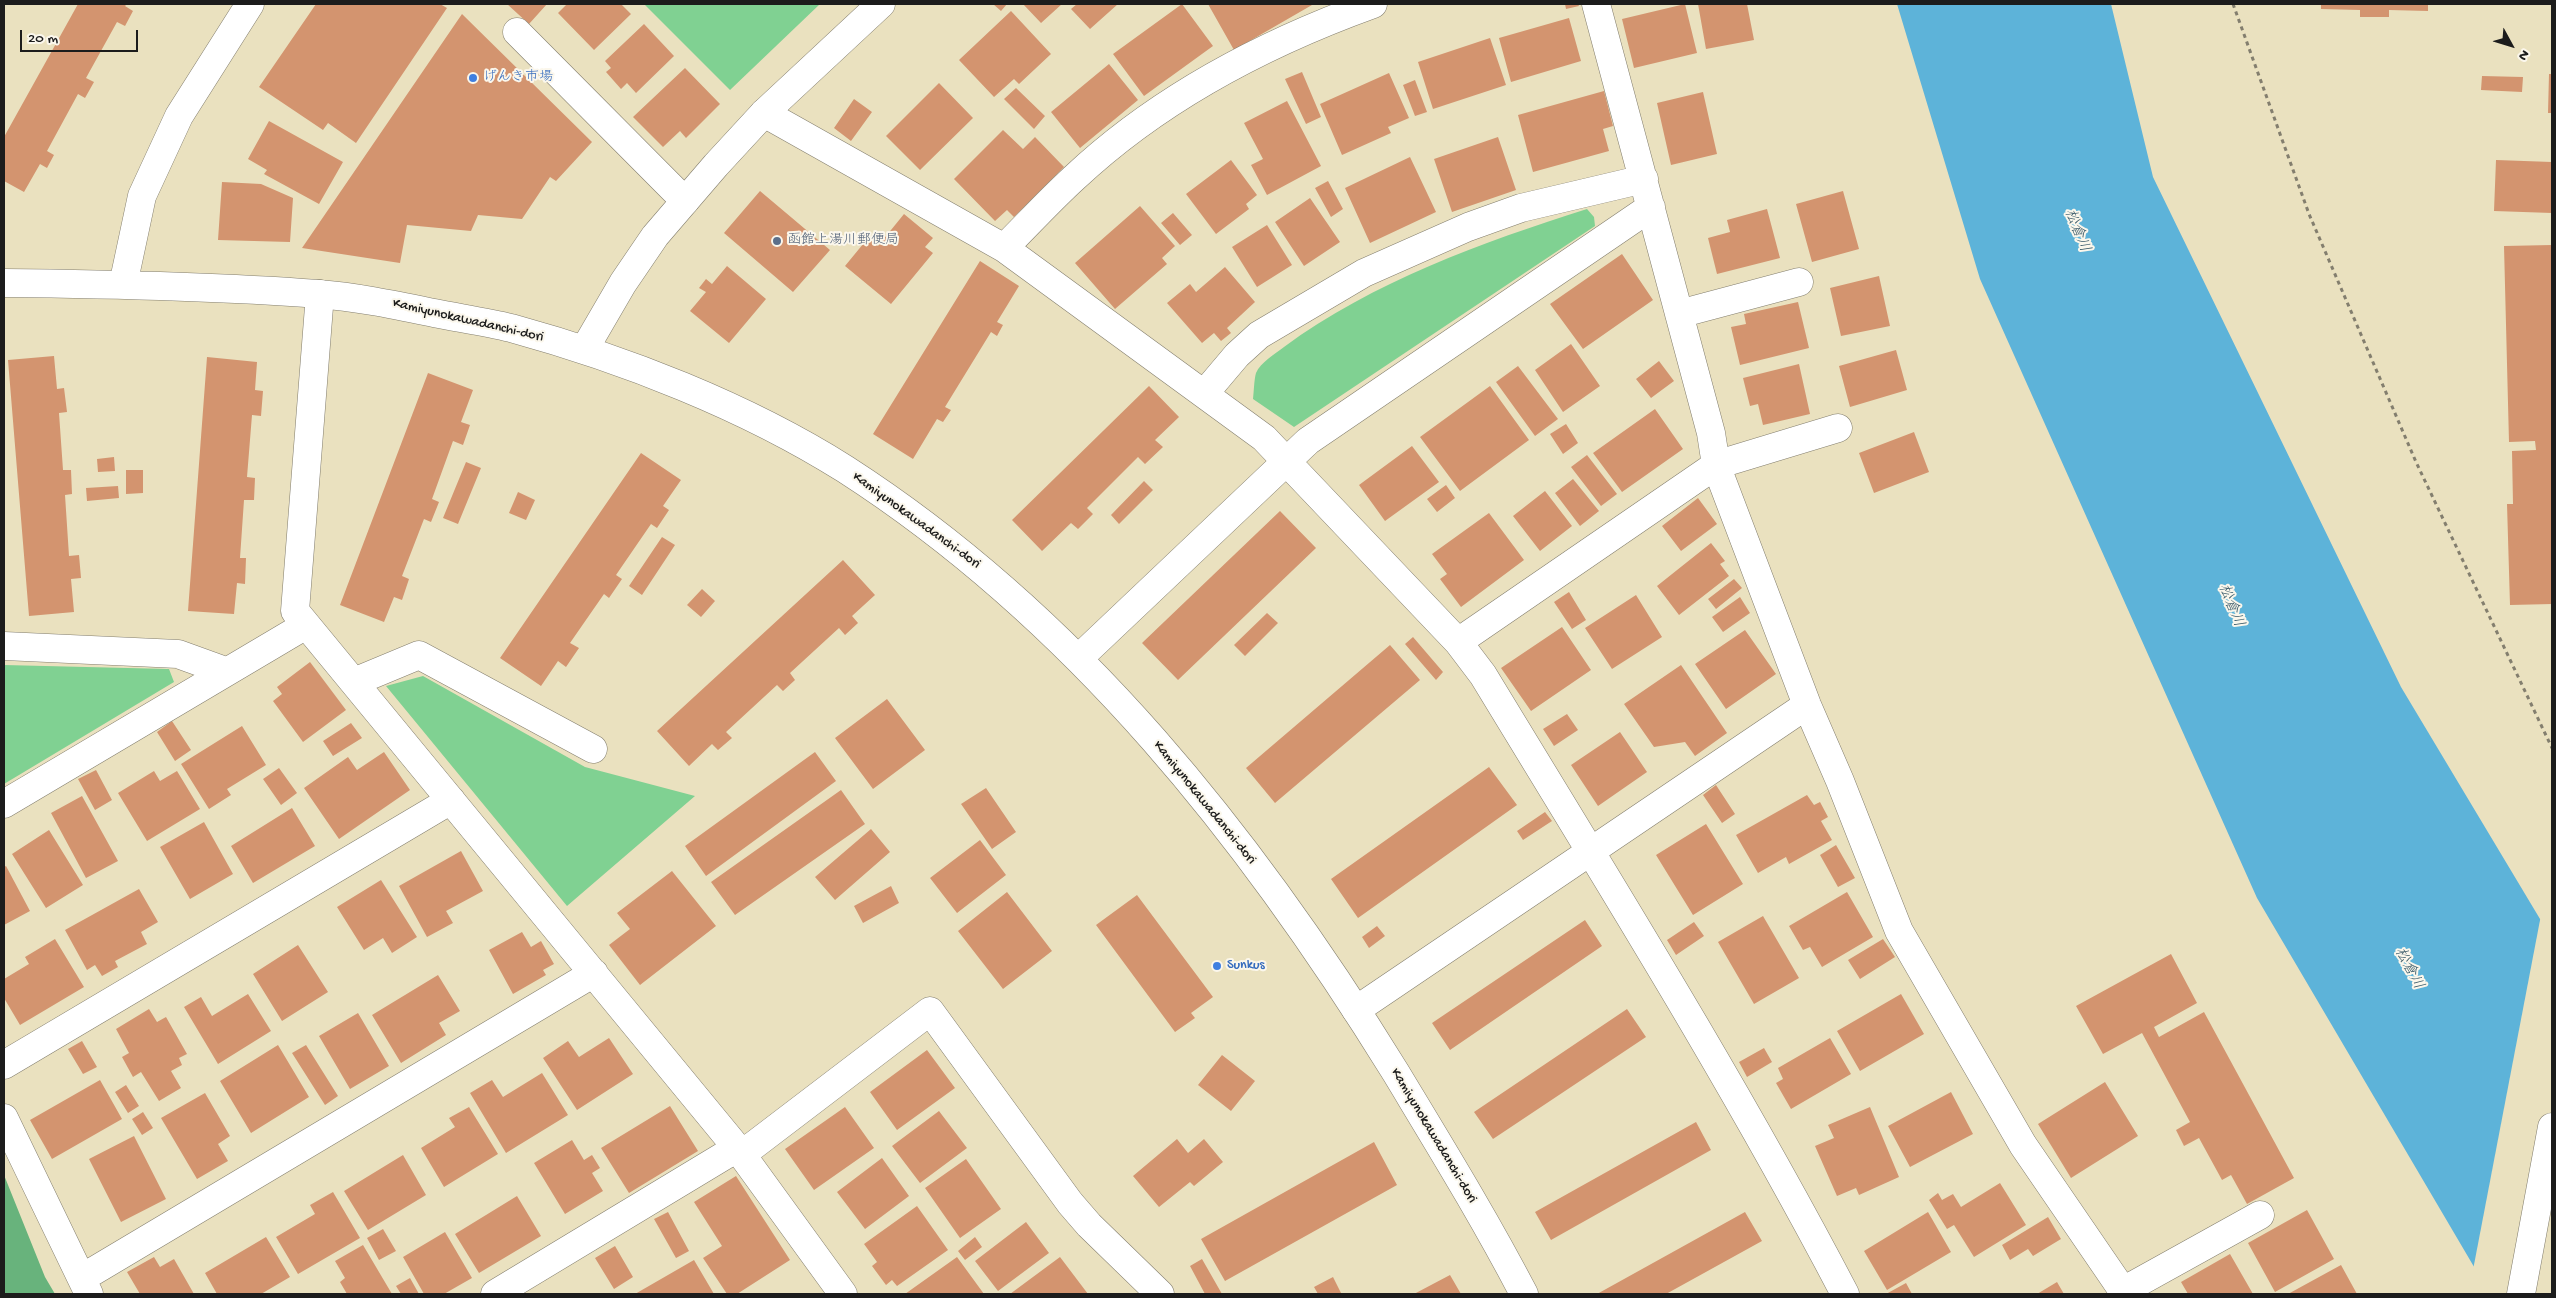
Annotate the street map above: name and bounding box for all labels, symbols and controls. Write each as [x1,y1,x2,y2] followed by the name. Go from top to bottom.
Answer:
[22,20,140,52] scale bar
[2486,20,2536,70] north arrow
[28,30,58,48] text: 20 m
[2514,46,2533,64] text: N
[483,70,553,86] place label: げんき市場
[467,72,479,84] marker: げんき市場
[2059,207,2093,255] water label: 松倉川
[787,233,899,249] place label: 函館上湯川郵便局
[771,235,783,247] marker: 函館上湯川郵便局
[391,295,545,347] street label: Kamiyunokawadanchi-dori
[849,469,983,573] street label: Kamiyunokawadanchi-dori
[2213,582,2247,630] water label: 松倉川
[1149,738,1259,868] street label: Kamiyunokawadanchi-dori
[2389,945,2427,993] water label: 松倉川
[1227,958,1265,974] place label: Sunkus
[1211,960,1223,972] marker: Sunkus
[1386,1066,1480,1206] street label: Kamiyunokawadanchi-dori

